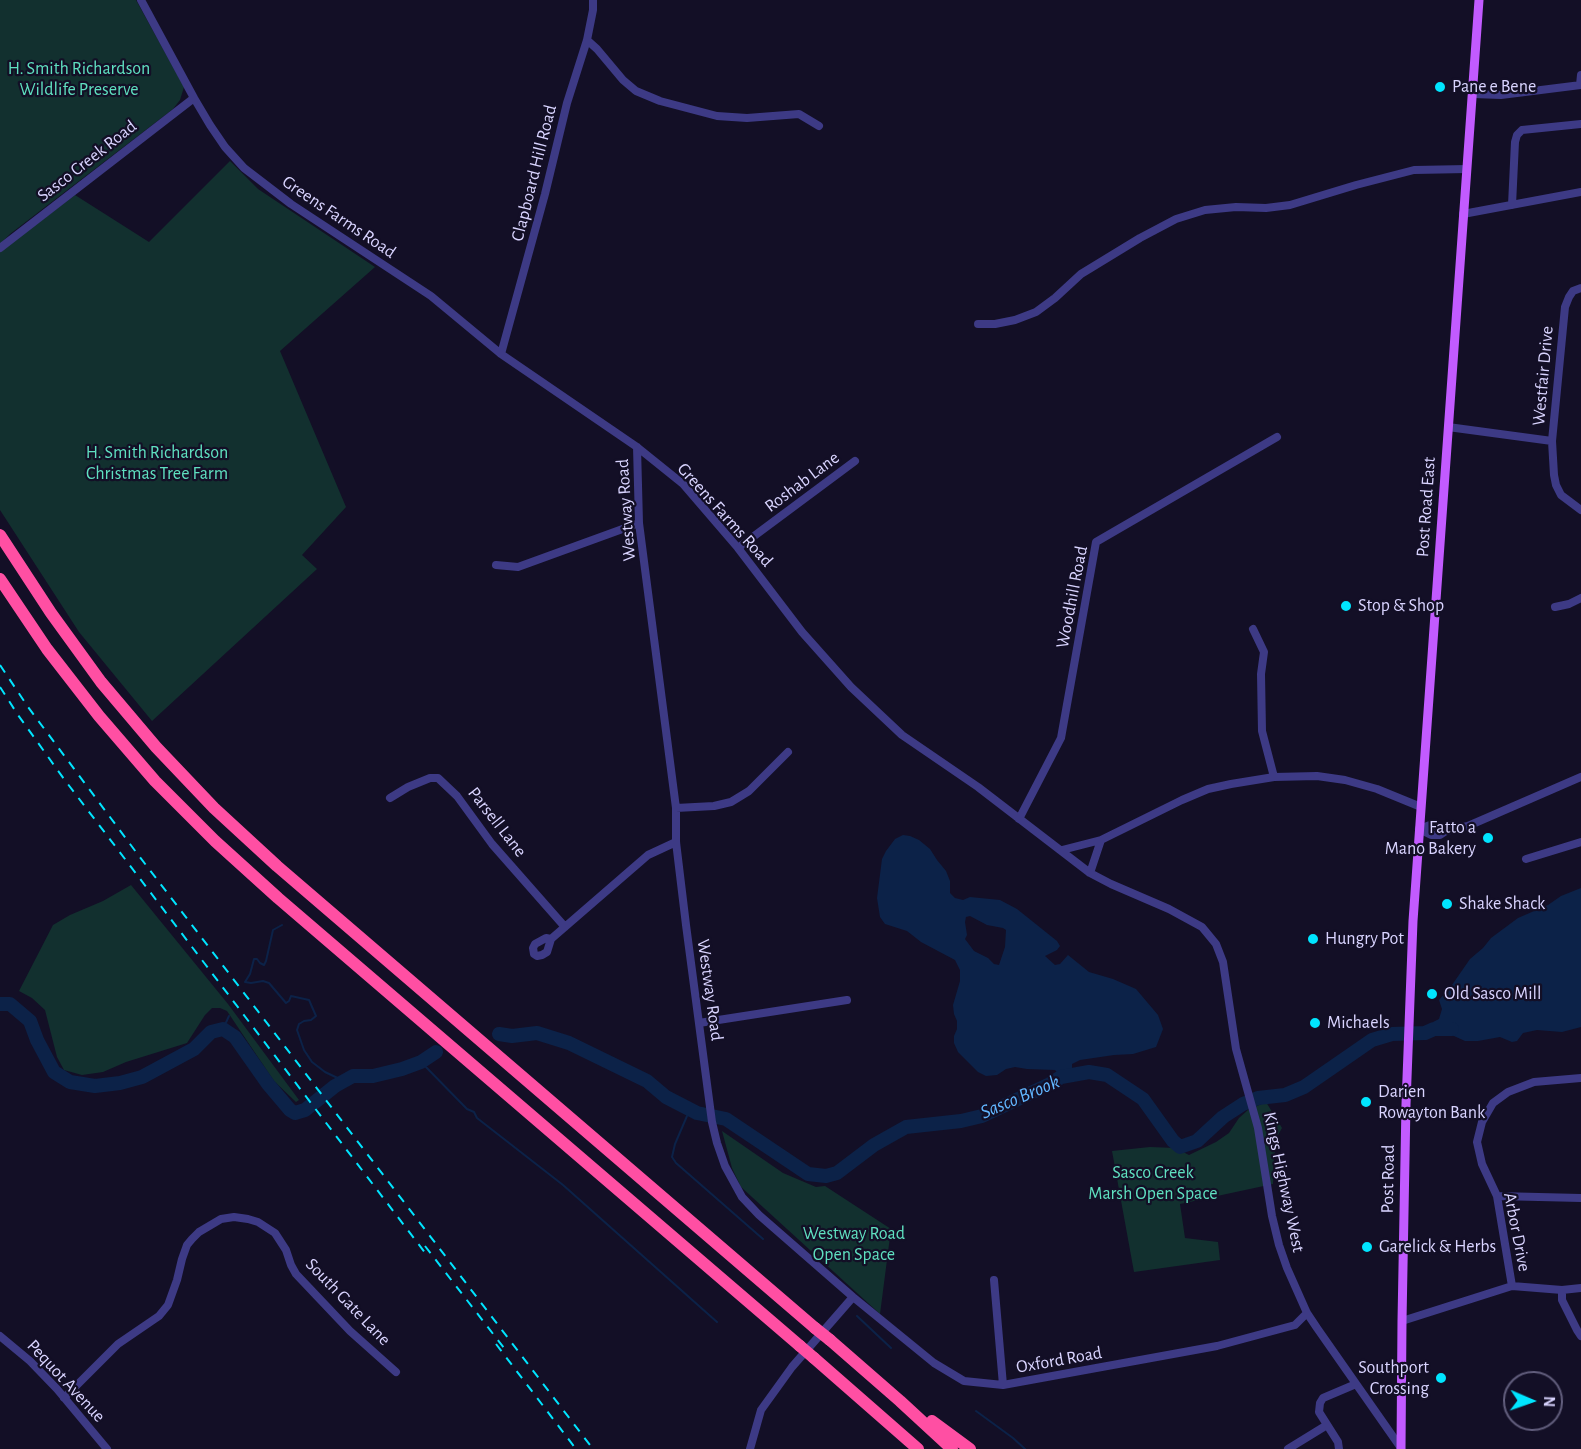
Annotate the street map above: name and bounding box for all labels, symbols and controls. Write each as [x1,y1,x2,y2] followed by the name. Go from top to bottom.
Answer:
[8,58,150,100] park label: H. Smith Richardson Wildlife Preserve
[1452,76,1536,98] place label: Pane e Bene
[1433,80,1447,94] marker: Pane e Bene
[507,102,561,244] street label: Clapboard Hill Road
[33,115,141,207] street label: Sasco Creek Road
[278,171,400,263] street label: Greens Farms Road
[1528,325,1558,427] street label: Westfair Drive
[86,442,228,484] park label: H. Smith Richardson Christmas Tree Farm
[760,447,844,517] street label: Roshab Lane
[1412,456,1440,558] street label: Post Road East
[612,458,640,562] street label: Westway Road
[673,458,777,572] street label: Greens Farms Road
[1052,544,1092,650] street label: Woodhill Road
[1358,595,1444,617] place label: Stop & Shop
[1339,599,1353,613] marker: Stop & Shop
[463,783,531,861] street label: Parsell Lane
[1385,817,1476,860] place label: Fatto a Mano Bakery
[1481,831,1495,845] marker: Fatto a Mano Bakery
[1459,893,1545,915] place label: Shake Shack
[1440,897,1454,911] marker: Shake Shack
[1325,928,1404,950] place label: Hungry Pot
[1306,932,1320,946] marker: Hungry Pot
[692,938,728,1042] street label: Westway Road
[1444,983,1541,1005] place label: Old Sasco Mill
[1425,987,1439,1001] marker: Old Sasco Mill
[1327,1012,1390,1034] place label: Michaels
[1308,1016,1322,1030] marker: Michaels
[977,1070,1063,1124] water label: Sasco Brook
[1378,1081,1485,1124] place label: Darien Rowayton Bank
[1359,1095,1373,1109] marker: Darien Rowayton Bank
[1259,1110,1309,1254] street label: Kings Highway West
[1377,1145,1399,1213] street label: Post Road
[1088,1162,1218,1204] park label: Sasco Creek Marsh Open Space
[1499,1191,1535,1273] street label: Arbor Drive
[803,1223,905,1266] park label: Westway Road Open Space
[1379,1236,1496,1258] place label: Garelick & Herbs
[1360,1240,1374,1254] marker: Garelick & Herbs
[301,1254,395,1350] street label: South Gate Lane
[22,1335,110,1427] street label: Pequot Avenue
[1014,1342,1104,1378] street label: Oxford Road
[1358,1357,1429,1400] place label: Southport Crossing
[1434,1371,1448,1385] marker: Southport Crossing
[1503,1371,1563,1431] north arrow
[1541,1396,1557,1407] text: N

